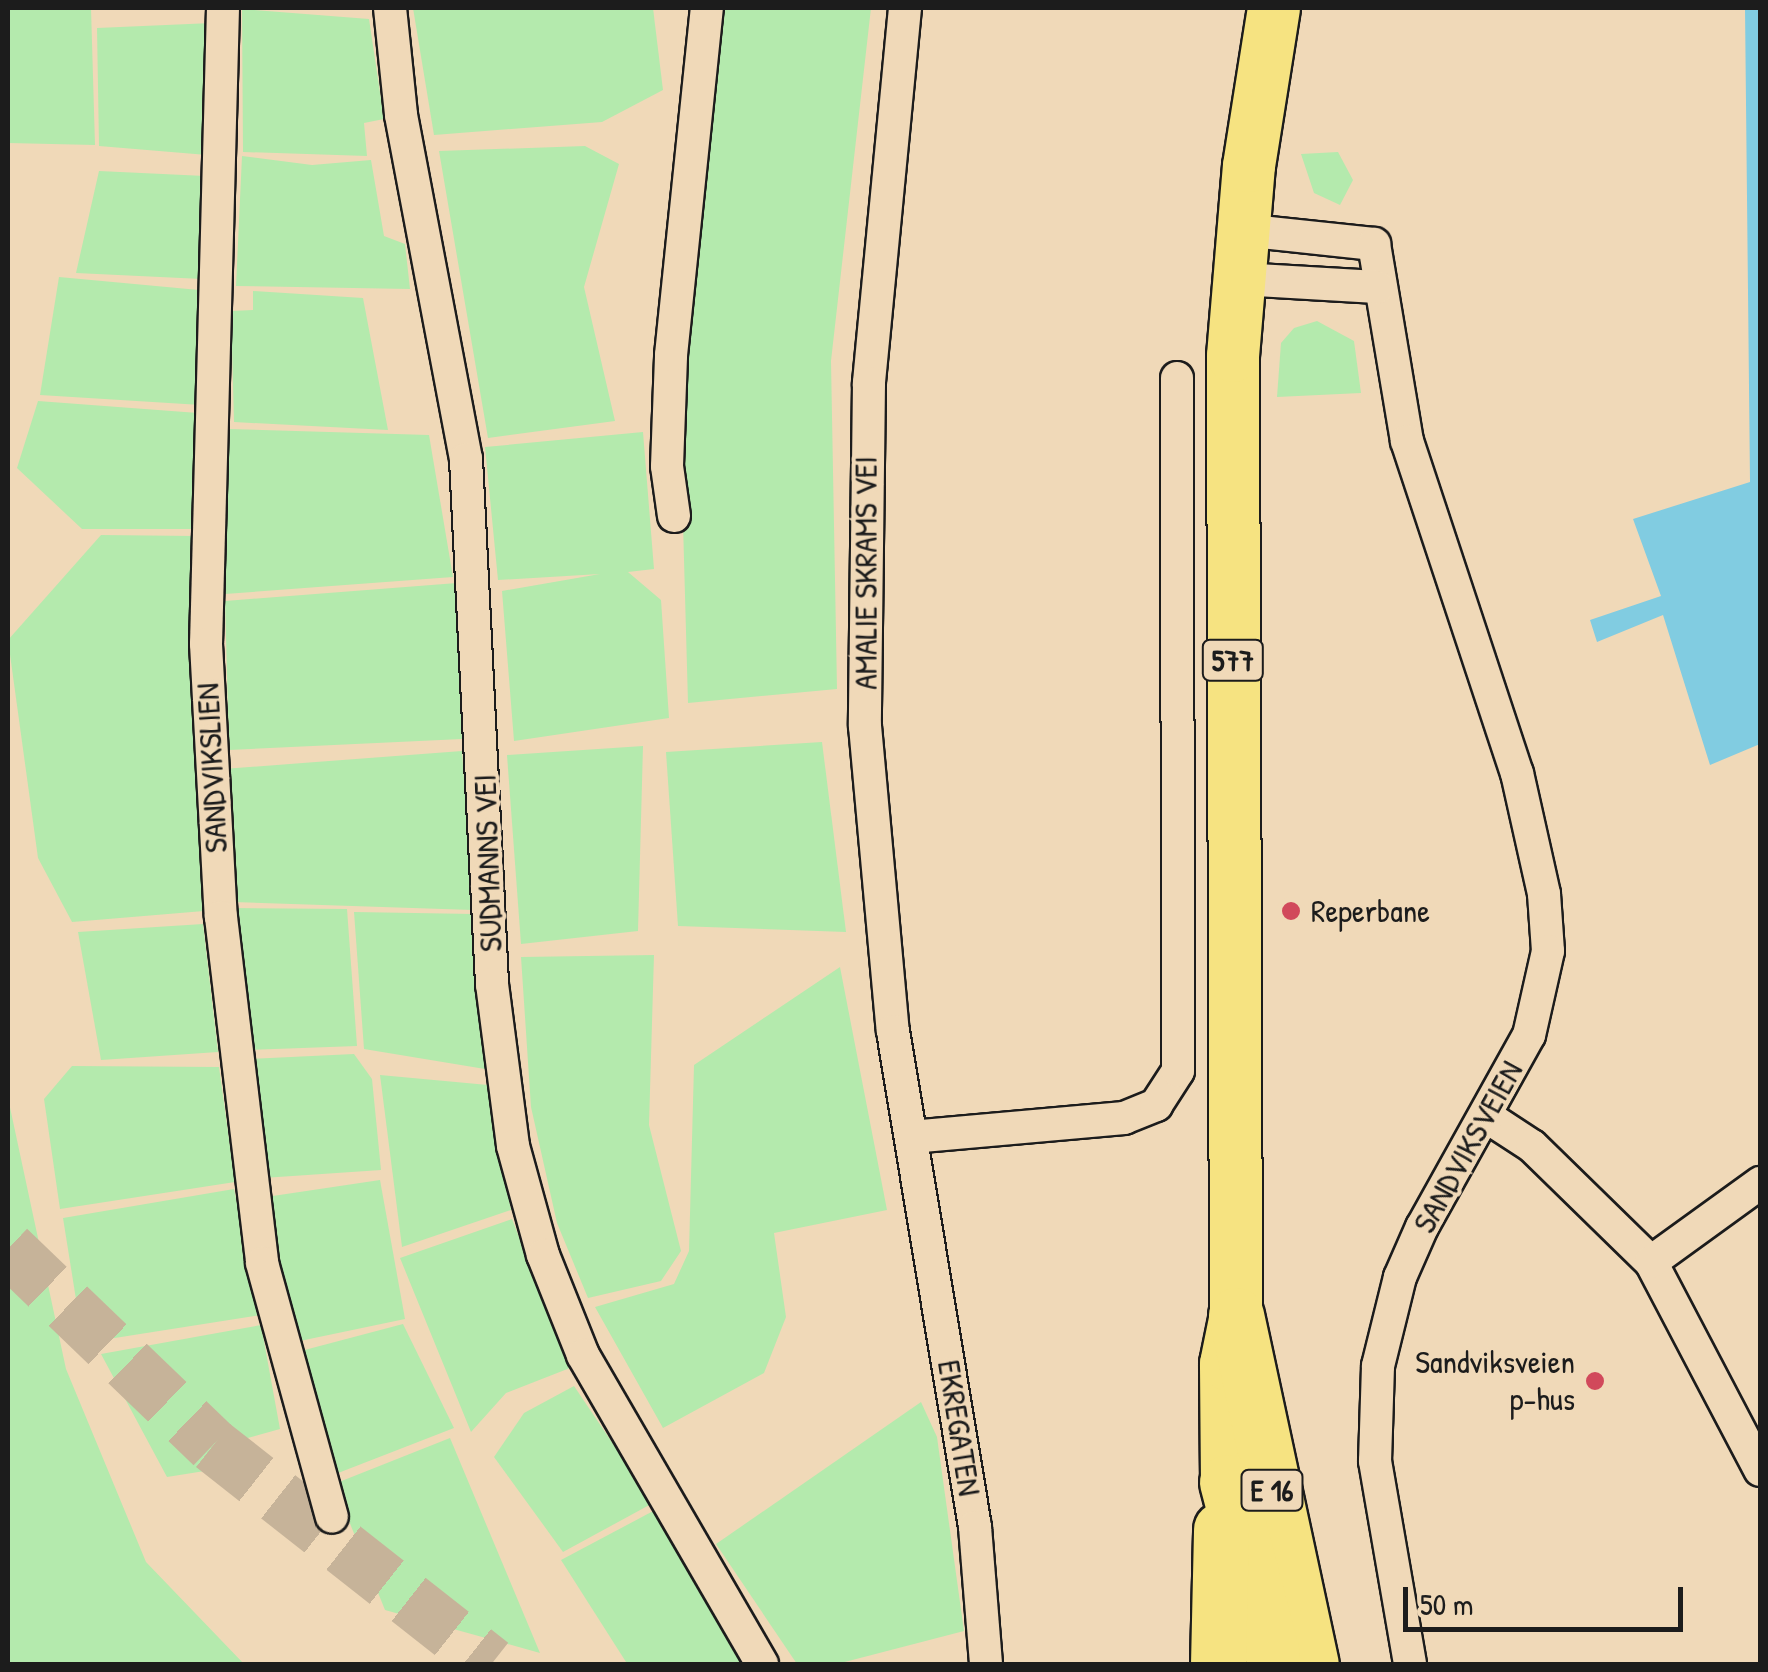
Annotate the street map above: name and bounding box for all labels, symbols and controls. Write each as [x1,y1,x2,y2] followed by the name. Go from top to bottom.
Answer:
[847,456,885,690] street label: AMALIE SKRAMS VEI
[1200,635,1266,685] road number: 577
[188,682,236,854] street label: SANDVIKSLIEN
[466,773,510,953] street label: SUDMANNS VEI
[1311,892,1430,930] place label: Reperbane
[1280,900,1302,922] marker: Reperbane
[1405,1054,1531,1240] street label: SANDVIKSVEIEN
[1415,1344,1575,1419] place label: Sandviksveien p-hus
[929,1358,989,1498] street label: EKREGATEN
[1584,1370,1606,1392] marker: Sandviksveien p-hus
[1240,1465,1304,1515] road number: E 16
[1408,1567,1688,1629] scale bar
[1420,1584,1473,1624] text: 50 m

